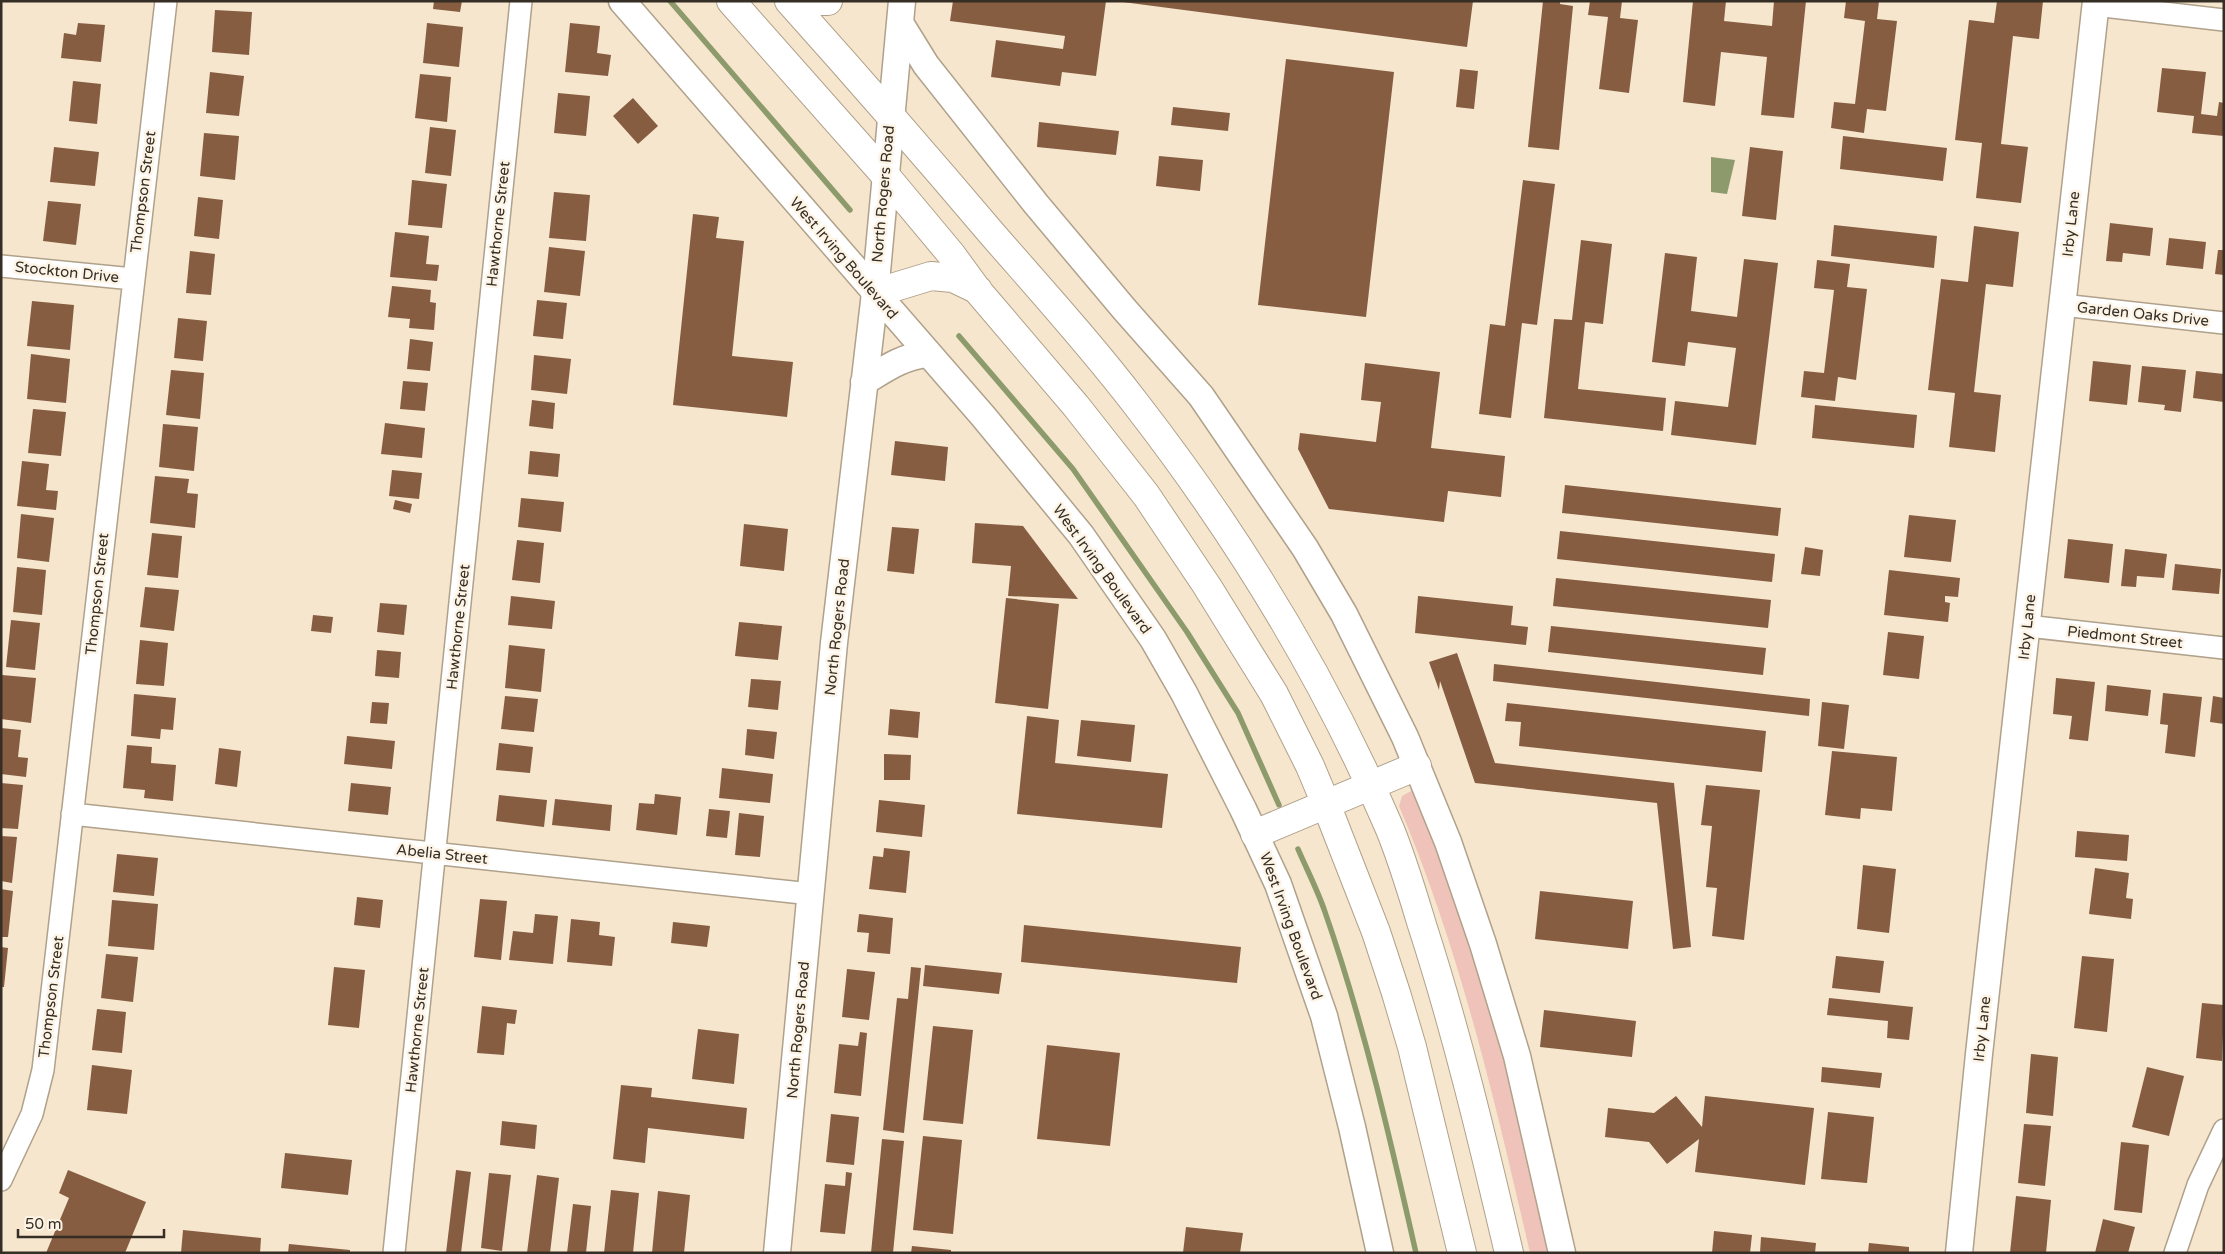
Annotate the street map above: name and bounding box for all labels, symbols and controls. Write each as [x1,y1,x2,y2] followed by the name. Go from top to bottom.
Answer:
[868,125,898,263] street label: North Rogers Road
[127,130,159,254] street label: Thompson Street
[482,160,514,288] street label: Hawthorne Street
[2059,190,2083,258] street label: Irby Lane
[786,193,902,323] street label: West Irving Boulevard
[14,258,120,286] street label: Stockton Drive
[2076,298,2210,330] street label: Garden Oaks Drive
[1049,501,1155,637] street label: West Irving Boulevard
[82,532,112,656] street label: Thompson Street
[821,558,853,696] street label: North Rogers Road
[442,563,474,691] street label: Hawthorne Street
[2015,593,2039,661] street label: Irby Lane
[2066,622,2184,652] street label: Piedmont Street
[395,840,489,868] street label: Abelia Street
[1256,850,1326,1002] street label: West Irving Boulevard
[35,935,67,1059] street label: Thompson Street
[783,961,813,1099] street label: North Rogers Road
[401,966,433,1094] street label: Hawthorne Street
[1970,995,1994,1063] street label: Irby Lane
[18,1206,164,1238] scale bar
[25,1215,62,1233] text: 50 m

